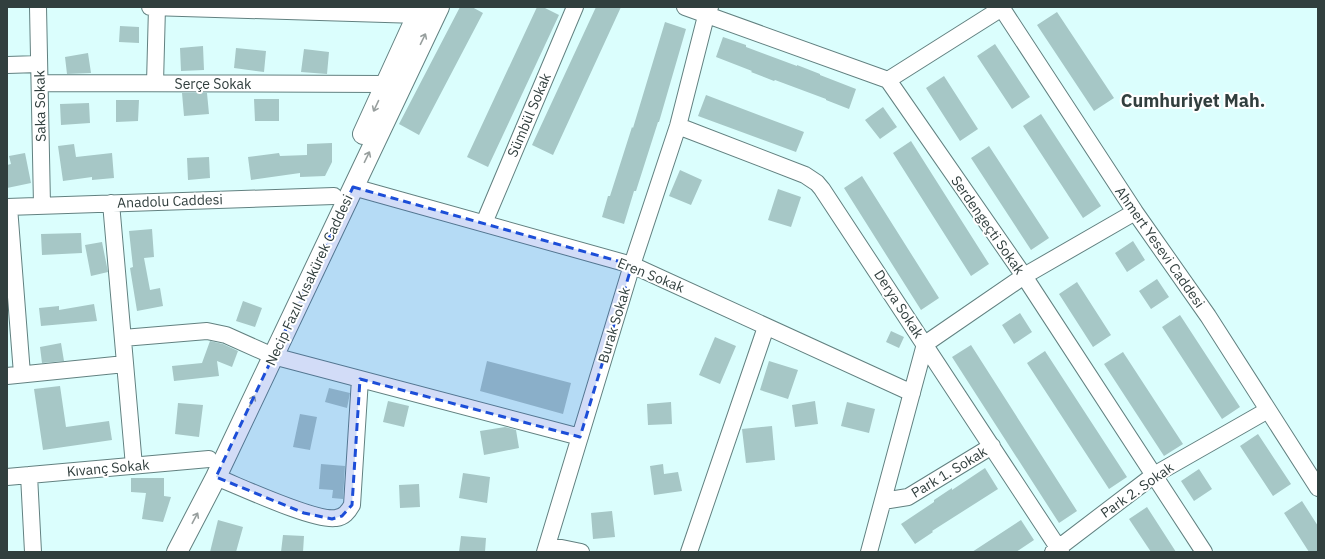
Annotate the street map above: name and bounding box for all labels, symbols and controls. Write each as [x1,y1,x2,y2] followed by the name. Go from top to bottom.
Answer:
[420,34,427,46] one-way arrow
[30,69,50,142] street label: Saka Sokak
[503,70,555,160] street label: Sümbül Sokak
[175,75,252,93] street label: Serçe Sokak
[1121,89,1265,112] district label: Cumhuriyet Mah.
[372,100,379,112] one-way arrow
[364,151,371,163] one-way arrow
[947,172,1029,278] street label: Serdengeçti Sokak
[1111,183,1209,311] street label: Ahmert Yesevi Caddesi
[117,190,223,212] street label: Anadolu Caddesi
[261,191,357,369] street label: Necip Fazıl Kısakürek Caddesi
[615,253,688,297] street label: Eren Sokak
[870,266,928,342] street label: Derya Sokak
[594,284,634,365] street label: Burak Sokak
[249,395,256,407] one-way arrow
[908,442,991,502] street label: Park 1. Sokak
[66,455,151,481] street label: Kıvanç Sokak
[1097,458,1178,522] street label: Park 2. Sokak
[192,512,199,524] one-way arrow

